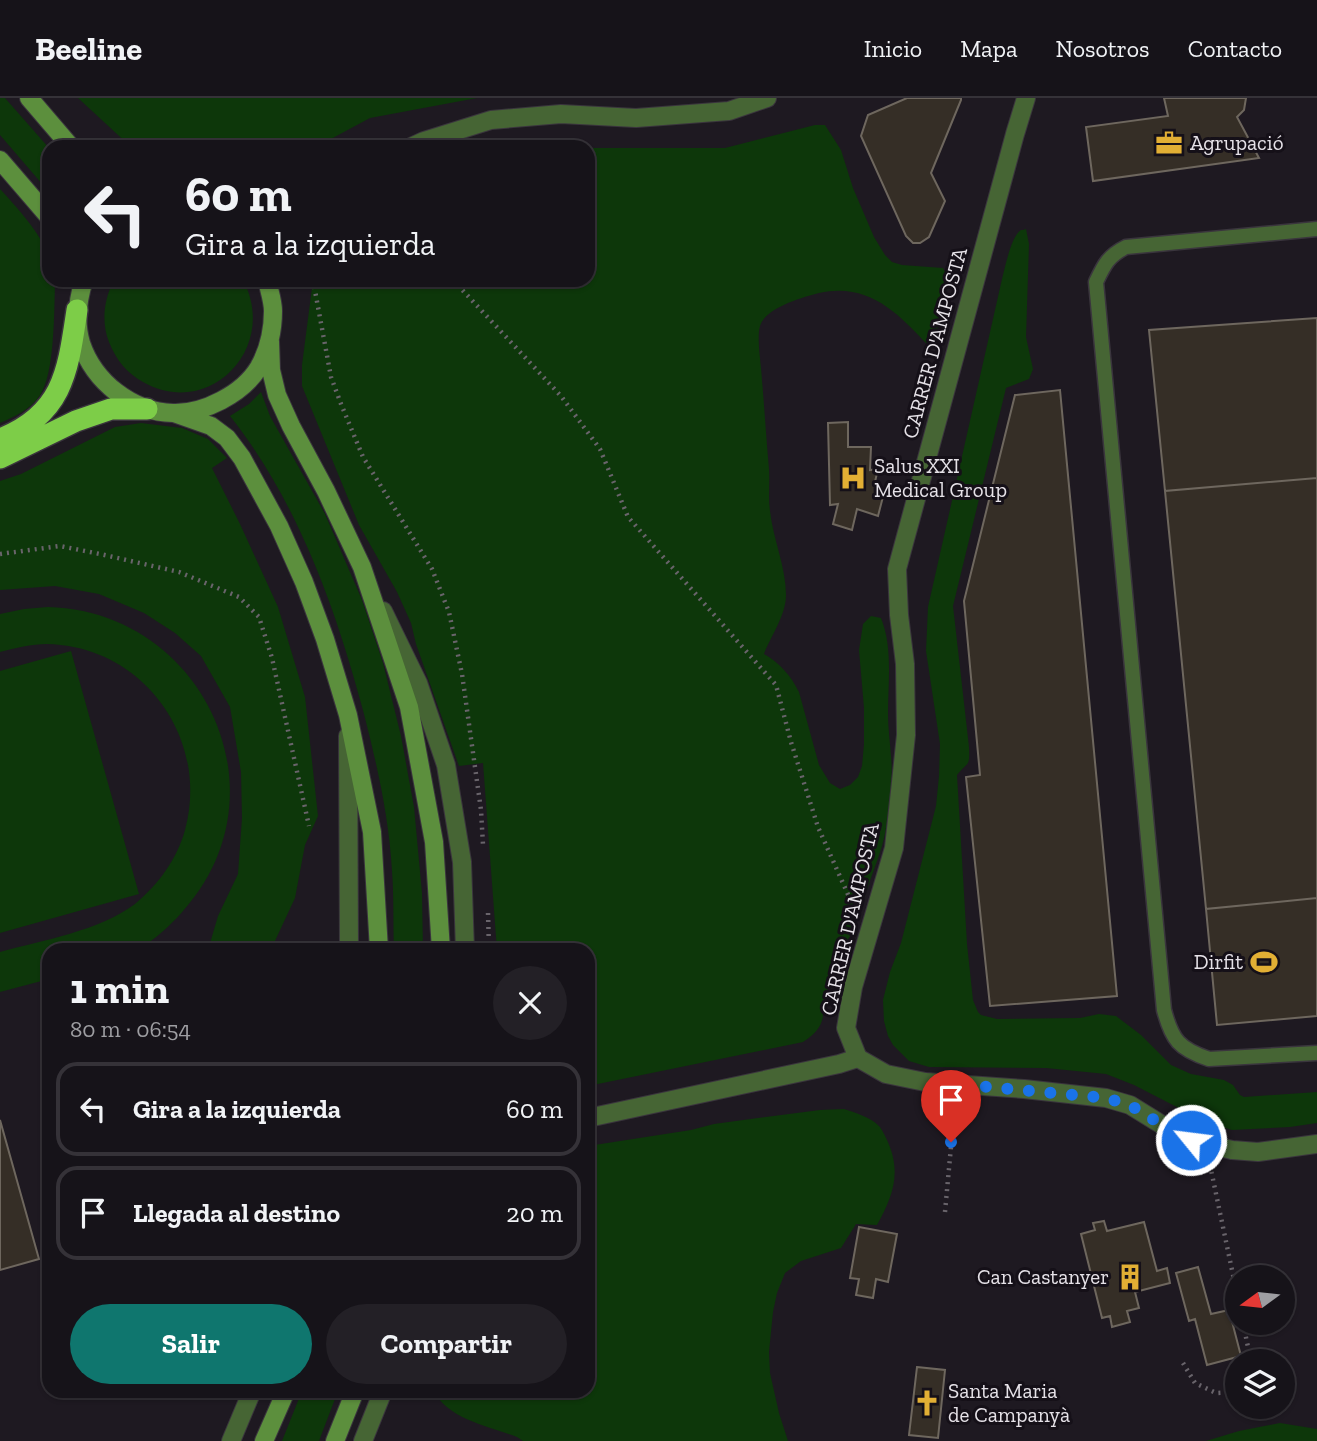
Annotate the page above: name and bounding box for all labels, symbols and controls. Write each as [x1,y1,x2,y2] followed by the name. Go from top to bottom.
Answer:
[35,29,142,68] text: Beeline
[864,34,922,63] text: Inicio
[960,34,1017,63] text: Mapa
[1055,34,1150,63] text: Nosotros
[1188,34,1282,63] text: Contacto
[1154,128,1184,158] office icon: Agrupació
[1190,130,1283,155] place label: Agrupació
[185,165,292,224] text: 60 m
[70,168,161,259] icon: left
[185,225,436,263] text: Gira a la izquierda
[897,244,972,441] street label: CARRER D'AMPOSTA
[874,453,1007,502] place label: Salus XXI Medical Group
[838,463,868,493] hospital icon: Salus XXI Medical Group
[815,820,884,1018] street label: CARRER D'AMPOSTA
[1249,947,1279,977] sports icon: Dirfit
[1194,949,1243,974] place label: Dirfit
[70,963,169,1014] text: 1 min
[493,966,567,1040] button: close
[70,1015,191,1043] text: 80 m · 06:54
[921,1070,981,1142] pin
[932,1081,970,1119] icon: arrive
[74,1090,112,1128] icon: left
[133,1093,341,1125] text: Gira a la izquierda
[506,1093,563,1125] text: 60 m
[1154,1103,1228,1177] position arrow
[74,1194,112,1232] icon: arrive
[133,1197,340,1229] text: Llegada al destino
[506,1197,563,1229] text: 20 m
[1115,1262,1145,1292] building icon: Can Castanyer
[977,1264,1109,1289] place label: Can Castanyer
[1225,1265,1295,1335] north arrow
[1225,1265,1295,1419] map controls
[70,1304,312,1384] button: Salir
[326,1304,567,1384] button: Compartir
[1225,1349,1295,1419] button: layers
[948,1378,1070,1427] place label: Santa Maria de Campanyà
[912,1388,942,1418] church icon: Santa Maria de Campanyà

